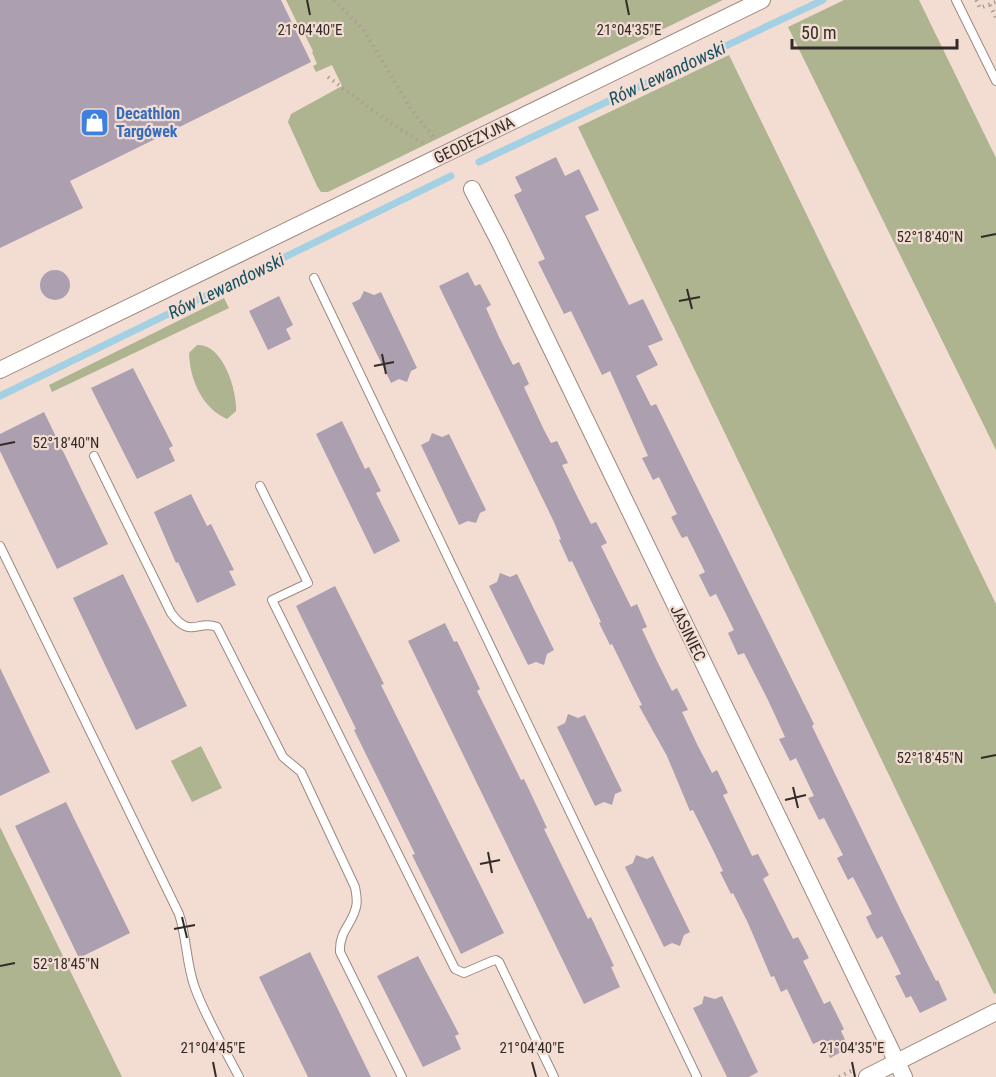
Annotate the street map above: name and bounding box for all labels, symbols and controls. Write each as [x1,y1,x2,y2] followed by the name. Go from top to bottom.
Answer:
[792,12,957,50] scale bar
[278,21,342,39] text: 21°04'40"E
[597,21,661,39] text: 21°04'35"E
[801,22,836,43] text: 50 m
[605,36,730,109] water label: Rów Lewandowski
[116,104,180,141] place label: Decathlon Targówek
[79,106,111,138] shop icon: Decathlon Targówek
[431,112,517,168] street label: GEODEZYJNA
[897,228,963,246] text: 52°18'40"N
[164,248,288,323] water label: Rów Lewandowski
[33,434,99,452] text: 52°18'40"N
[666,602,710,664] street label: JASINIEC
[897,749,963,767] text: 52°18'45"N
[33,955,99,973] text: 52°18'45"N
[181,1039,245,1057] text: 21°04'45"E
[500,1039,564,1057] text: 21°04'40"E
[820,1039,884,1057] text: 21°04'35"E

